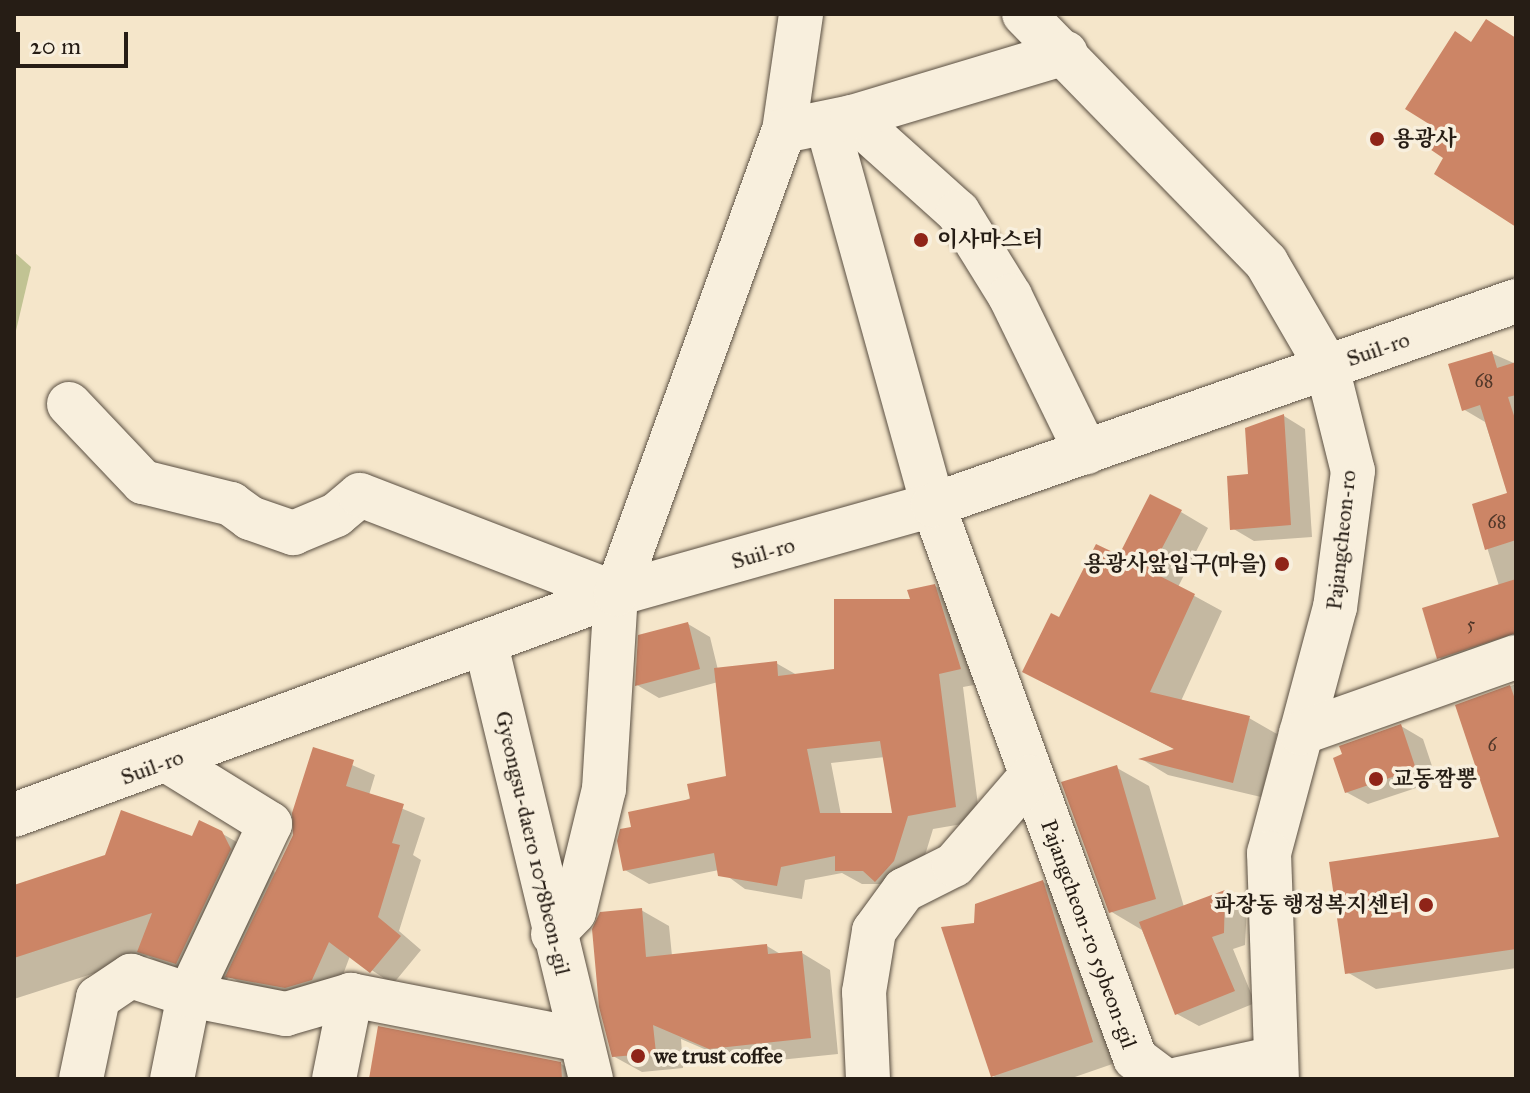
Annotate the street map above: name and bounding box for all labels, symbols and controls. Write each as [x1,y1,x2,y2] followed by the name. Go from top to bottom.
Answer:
[20,16,132,66] scale bar
[30,31,81,61] text: 20 m
[1393,126,1457,152] place label: 용광사
[1368,130,1386,148] marker: 용광사
[937,227,1043,253] place label: 이사마스터
[912,231,930,249] marker: 이사마스터
[1343,326,1413,372] street label: Suil-ro
[1475,370,1493,392] house number: 68
[1321,469,1361,611] street label: Pajangcheon-ro
[1488,511,1506,533] house number: 68
[728,531,798,575] street label: Suil-ro
[1084,551,1266,577] place label: 용광사앞입구(마을)
[1273,555,1291,573] marker: 용광사앞입구(마을)
[1467,613,1475,635] house number: 5
[490,708,576,978] street label: Gyeongsu-daero 1078beon-gil
[1487,734,1497,756] house number: 6
[117,744,187,790] street label: Suil-ro
[1392,766,1477,792] place label: 교동짬뽕
[1367,770,1385,788] marker: 교동짬뽕
[1035,816,1143,1052] street label: Pajangcheon-ro 59beon-gil
[1214,892,1410,918] place label: 파장동 행정복지센터
[1417,896,1435,914] marker: 파장동 행정복지센터
[654,1043,783,1069] place label: we trust coffee
[629,1047,647,1065] marker: we trust coffee

